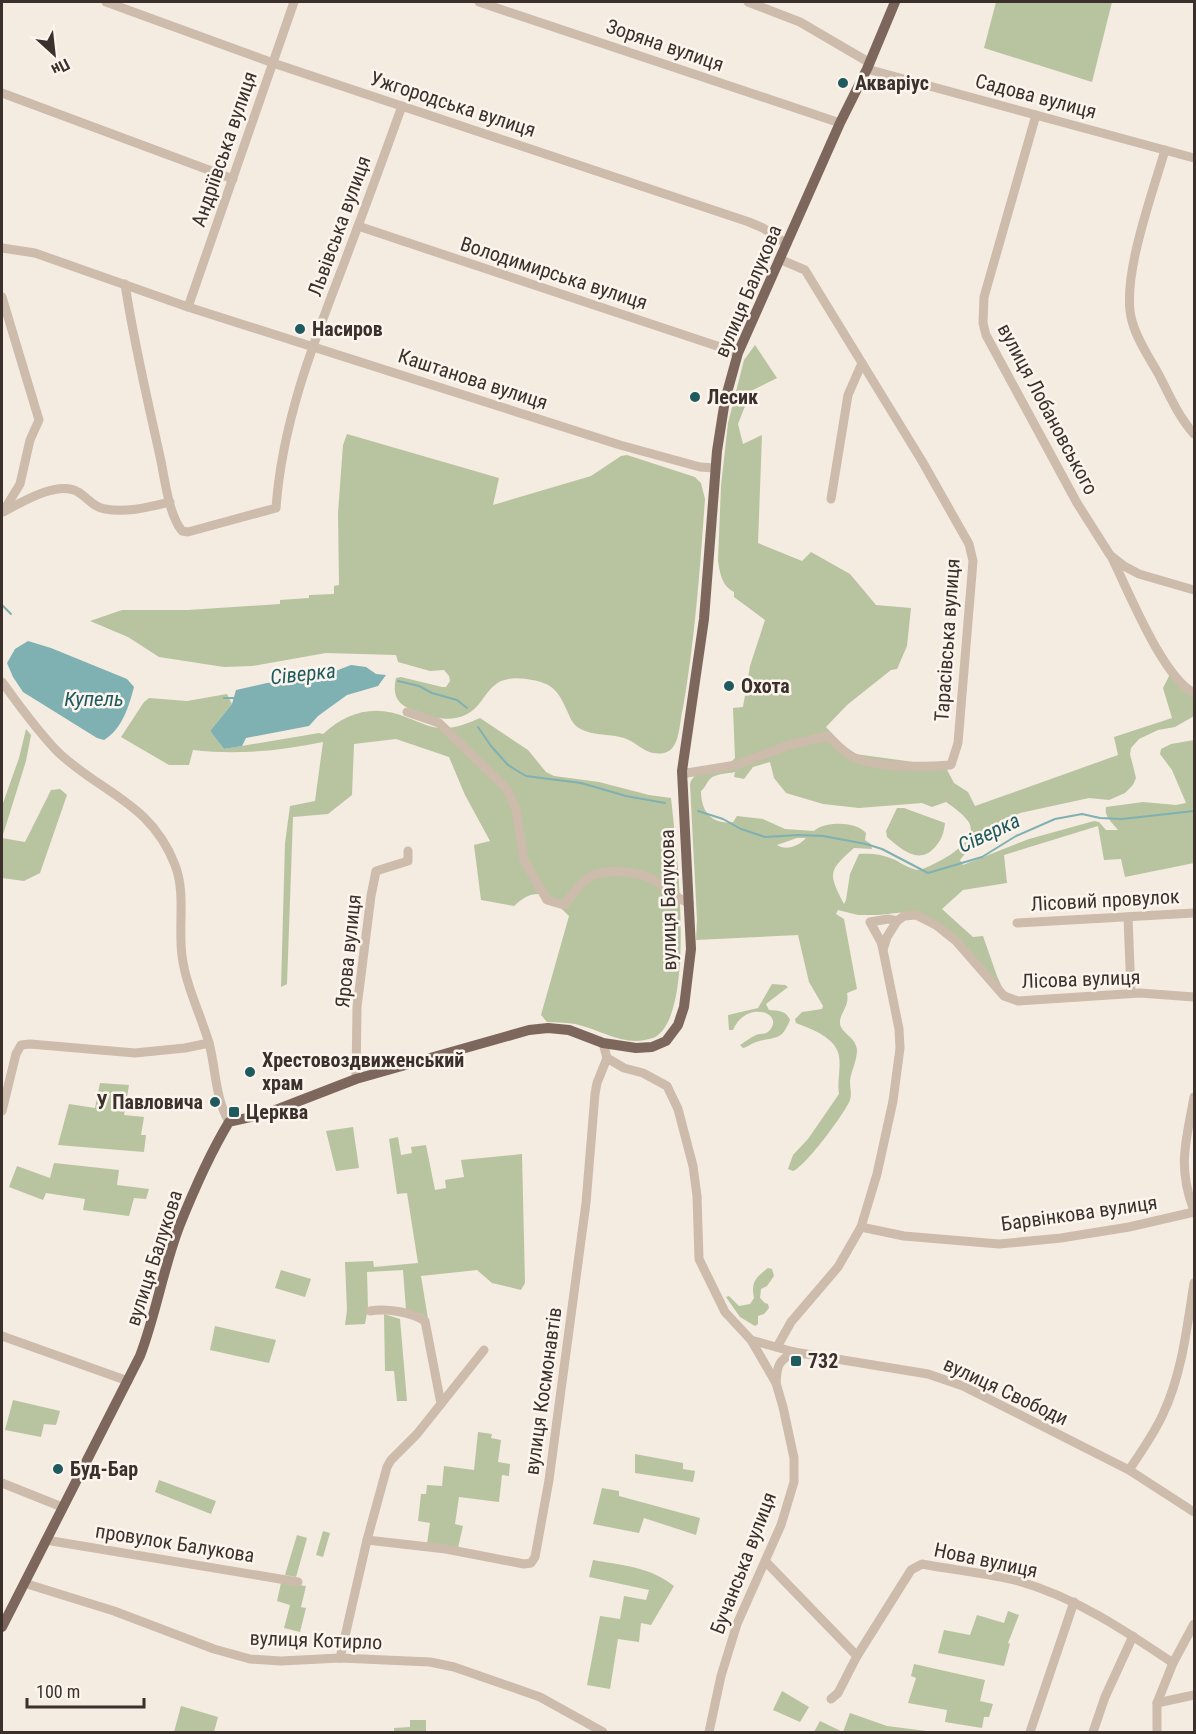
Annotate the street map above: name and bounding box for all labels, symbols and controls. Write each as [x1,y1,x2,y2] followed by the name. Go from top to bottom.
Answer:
[603,14,727,76] street label: Зоряна вулиця
[24,24,84,84] north arrow
[48,54,73,79] text: Пн
[367,66,539,142] street label: Ужгородська вулиця
[186,68,262,230] street label: Андріївська вулиця
[973,68,1099,124] street label: Садова вулиця
[855,71,929,95] place label: Акваріус
[836,76,850,90] marker: Акваріус
[302,152,376,300] street label: Львівська вулиця
[709,221,787,361] street label: вулиця Балукова
[457,231,651,315] street label: Володимирська вулиця
[312,317,383,341] place label: Насиров
[993,319,1103,499] street label: вулиця Лобановського
[293,322,307,336] marker: Насиров
[395,344,551,414] street label: Каштанова вулиця
[707,385,758,409] place label: Лесик
[688,390,702,404] marker: Лесик
[929,558,965,722] street label: Тарасівська вулиця
[269,659,337,689] water label: Сіверка
[741,674,790,698] place label: Охота
[722,679,736,693] marker: Охота
[64,687,124,711] water label: Купель
[954,808,1024,858] water label: Сіверка
[655,829,681,971] street label: вулиця Балукова
[1030,884,1180,916] street label: Лісовий провулок
[330,893,366,1009] street label: Ярова вулиця
[1021,965,1141,993] street label: Лісова вулиця
[262,1048,464,1095] place label: Хрестовоздвиженський храм
[243,1065,257,1079] marker: Хрестовоздвиженський храм
[97,1090,203,1114] place label: У Павловича
[208,1095,222,1109] marker: У Павловича
[246,1100,308,1124] place label: Церква
[227,1105,241,1119] marker: Церква
[121,1187,187,1329] street label: вулиця Балукова
[999,1190,1159,1236] street label: Барвінкова вулиця
[519,1306,567,1476] street label: вулиця Космонавтів
[808,1349,838,1373] place label: 732
[940,1352,1072,1430] street label: вулиця Свободи
[789,1354,803,1368] marker: 732
[70,1457,138,1481] place label: Буд-Бар
[51,1462,65,1476] marker: Буд-Бар
[705,1489,781,1637] street label: Бучанська вулиця
[94,1519,256,1567] street label: провулок Балукова
[932,1537,1040,1583] street label: Нова вулиця
[249,1626,383,1654] street label: вулиця Котирло
[27,1671,144,1709] scale bar
[36,1681,80,1702] text: 100 m

